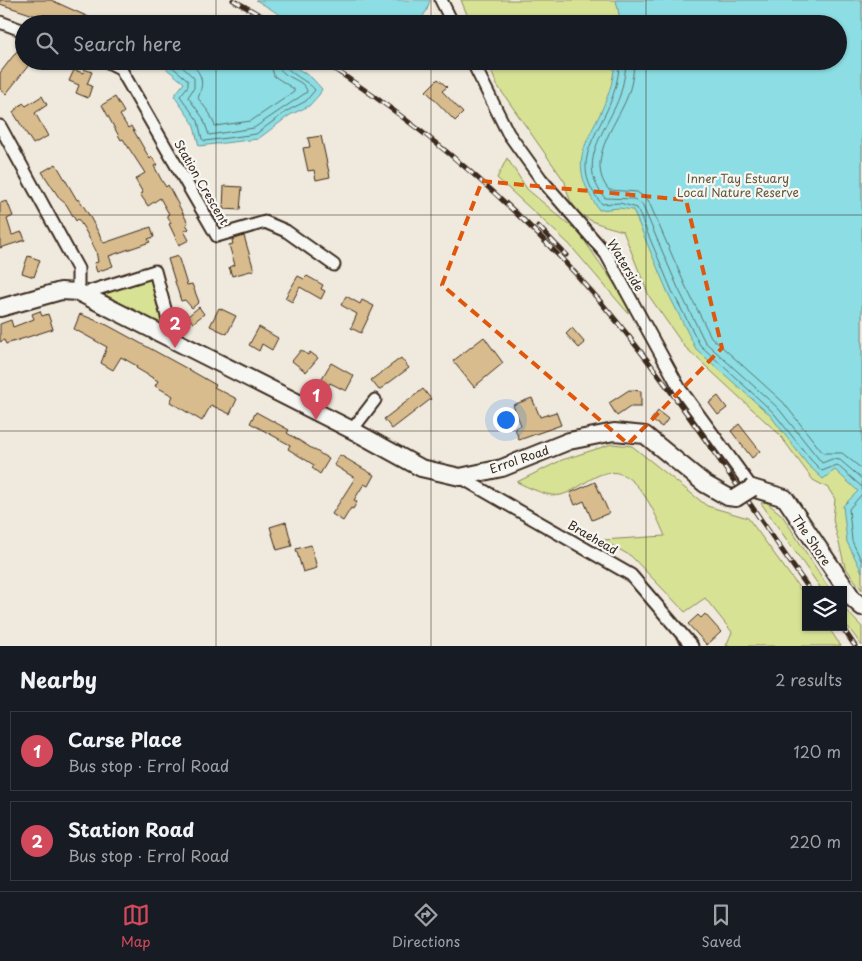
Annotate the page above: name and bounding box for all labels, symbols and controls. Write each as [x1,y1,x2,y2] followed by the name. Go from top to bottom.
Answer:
[15,15,847,70] search box
[33,29,61,57] icon: search
[73,29,182,57] text: Search here
[170,136,234,228] street label: Station Crescent
[677,169,799,201] park label: Inner Tay Estuary Local Nature Reserve
[603,236,649,294] street label: Waterside
[159,307,191,348] pin: 2
[300,379,332,420] pin: 1
[493,407,519,433] your location
[487,440,551,478] street label: Errol Road
[788,511,836,569] street label: The Shore
[565,515,621,559] street label: Braehead
[802,586,847,631] map controls
[802,586,847,631] button: layers
[20,663,97,695] text: Nearby
[775,667,842,691] text: 2 results
[68,725,182,753] text: Carse Place
[33,739,41,763] text: 1
[794,739,841,763] text: 120 m
[68,753,229,777] text: Bus stop · Errol Road
[68,815,194,843] text: Station Road
[31,829,43,853] text: 2
[790,829,841,853] text: 220 m
[68,843,229,867] text: Bus stop · Errol Road
[121,901,151,952] tab: Map
[392,901,460,952] tab: Directions
[702,901,741,952] tab: Saved

